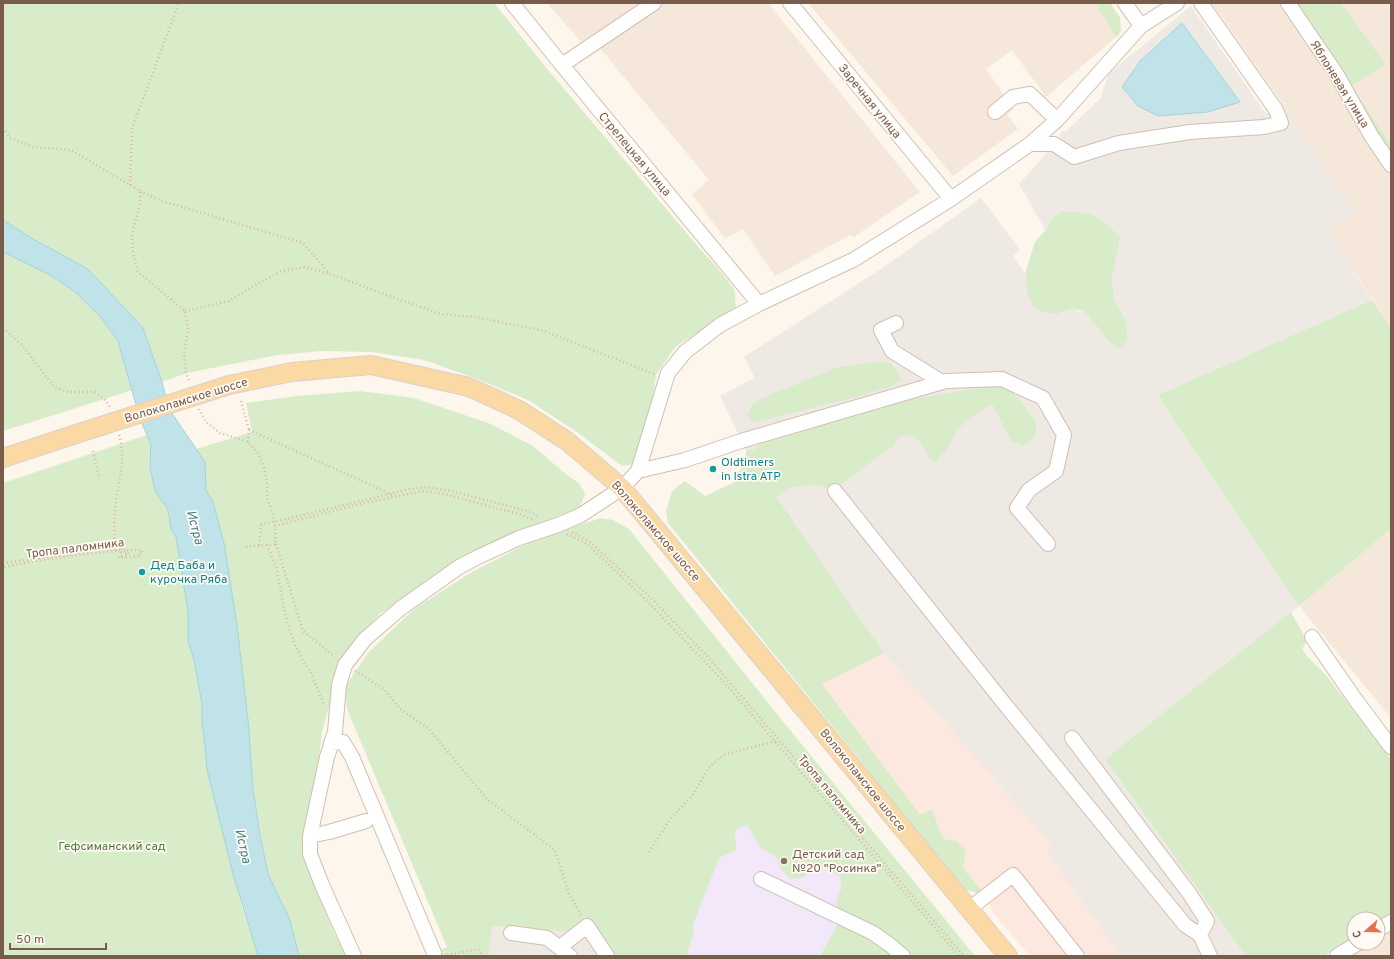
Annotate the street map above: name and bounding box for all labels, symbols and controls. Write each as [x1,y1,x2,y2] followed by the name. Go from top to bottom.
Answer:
[1306,38,1373,131] street label: Яблоневая улица
[834,61,904,142] street label: Заречная улица
[594,109,674,200] street label: Стрелецкая улица
[123,375,250,427] street label: Волоколамское шоссе
[721,455,781,485] place label: Oldtimers in Istra ATP
[708,464,718,474] marker: Oldtimers in Istra ATP
[607,478,703,585] street label: Волоколамское шоссе
[182,509,206,547] water label: Истра
[25,535,125,563] street label: Тропа паломника
[150,558,227,588] place label: Дед Баба и курочка Ряба
[137,567,147,577] marker: Дед Баба и курочка Ряба
[816,726,909,836] street label: Волоколамское шоссе
[793,752,869,838] street label: Тропа паломника
[230,828,254,866] water label: Истра
[58,839,166,855] park label: Гефсиманский сад
[792,847,882,877] place label: Детский сад №20 "Росинка"
[779,856,789,866] marker: Детский сад №20 "Росинка"
[1346,911,1386,951] north arrow
[10,925,106,951] scale bar
[1350,928,1365,940] text: С
[16,932,44,948] text: 50 m

